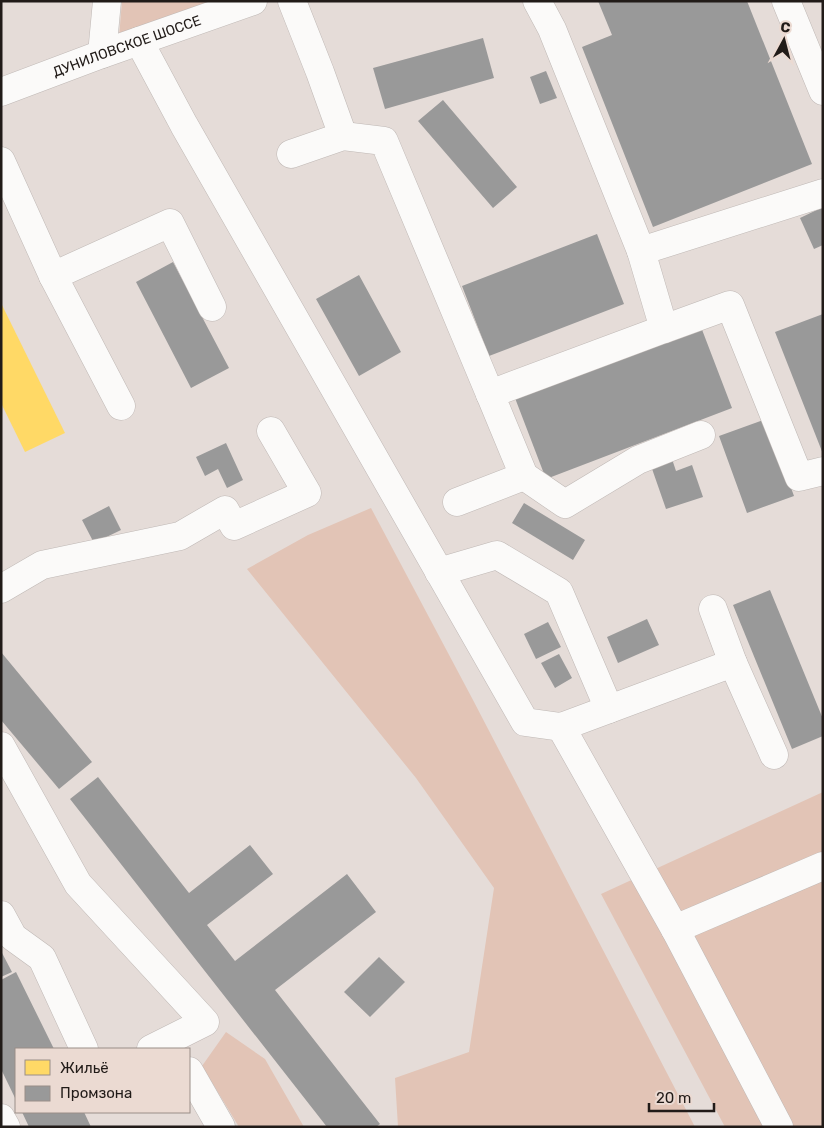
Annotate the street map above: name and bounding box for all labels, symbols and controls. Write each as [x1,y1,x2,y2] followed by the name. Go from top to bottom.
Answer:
[50,11,203,80] street label: ДУНИЛОВСКОЕ ШОССЕ
[759,15,809,65] north arrow
[780,19,792,37] text: С
[15,1048,190,1113] legend
[60,1059,109,1077] text: Жильё
[649,1080,714,1112] scale bar
[60,1084,132,1102] text: Промзона
[656,1089,691,1107] text: 20 m

